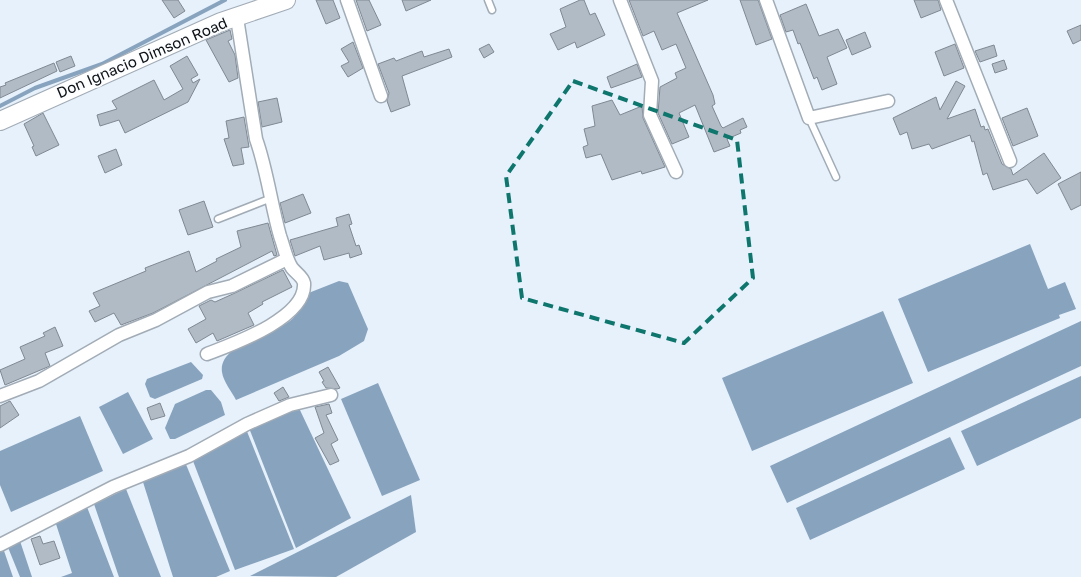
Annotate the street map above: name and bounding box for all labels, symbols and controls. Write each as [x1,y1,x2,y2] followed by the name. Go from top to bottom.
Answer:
[54,13,230,101] street label: Don Ignacio Dimson Road

